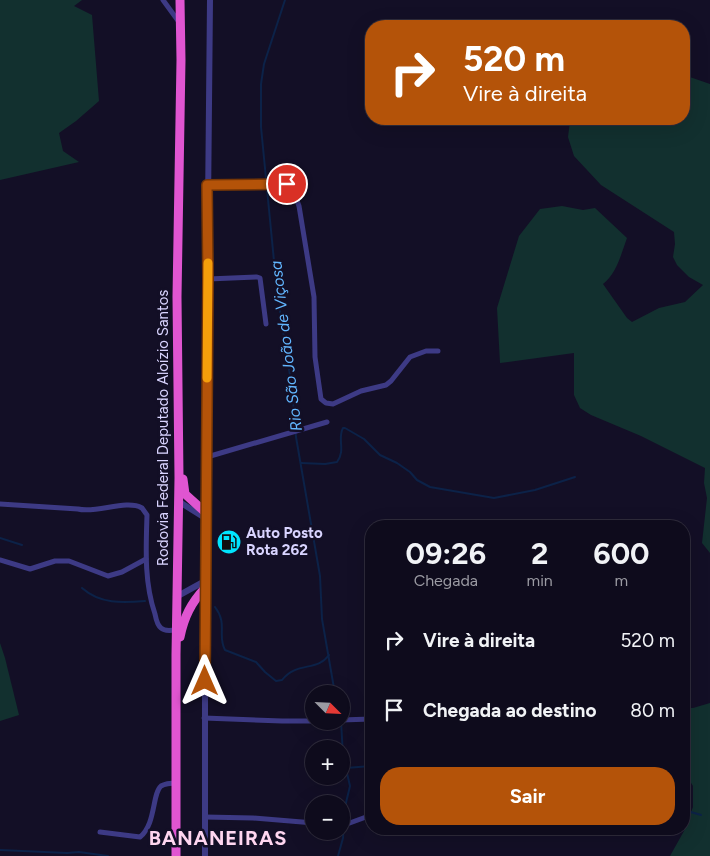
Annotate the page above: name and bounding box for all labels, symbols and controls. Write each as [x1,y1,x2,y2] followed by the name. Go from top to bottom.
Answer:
[463,38,565,80] text: 520 m
[380,40,445,105] icon: right
[463,80,587,107] text: Vire à direita
[266,163,308,205] pin
[273,170,301,198] icon: arrive
[266,260,306,432] water label: Rio São João de Viçosa
[154,290,172,566] street label: Rodovia Federal Deputado Aloízio Santos
[246,524,323,559] place label: Auto Posto Rota 262
[216,529,242,555] fuel station icon: Auto Posto Rota 262
[405,535,486,572] text: 09:26
[531,535,548,572] text: 2
[593,535,650,572] text: 600
[414,571,478,590] text: Chegada
[527,571,553,590] text: min
[615,571,628,590] text: m
[380,626,408,654] icon: right
[423,629,535,652] text: Vire à direita
[620,629,675,652] text: 520 m
[178,654,230,706] position arrow
[305,685,350,730] north arrow
[305,685,350,840] map controls
[380,696,408,724] icon: arrive
[423,699,596,722] text: Chegada ao destino
[630,699,675,722] text: 80 m
[305,740,350,785] button: +
[380,767,675,825] button: Sair
[305,795,350,840] button: −
[149,826,287,850] district label: BANANEIRAS

